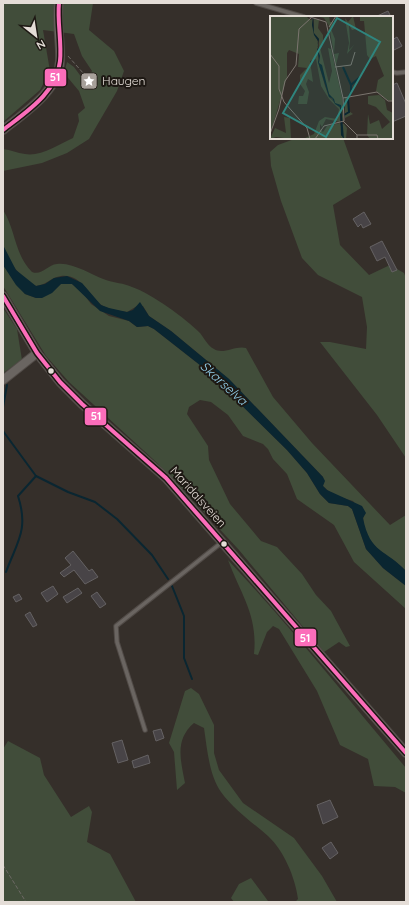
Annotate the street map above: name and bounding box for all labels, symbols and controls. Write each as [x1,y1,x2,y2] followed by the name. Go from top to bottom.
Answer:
[16,16,56,56] north arrow
[270,16,393,139] inset map
[34,37,48,53] text: N
[44,68,67,87] line badge: 51
[50,70,60,84] text: 51
[79,71,99,91] place icon: Haugen
[102,73,145,88] place label: Haugen
[197,358,252,409] water label: Skarselva
[46,366,56,376] unlabelled marker
[84,407,107,426] line badge: 51
[91,409,101,423] text: 51
[167,463,230,530] street label: Maridalsveien
[219,539,229,549] unlabelled marker
[294,628,317,647] line badge: 51
[300,631,310,645] text: 51

